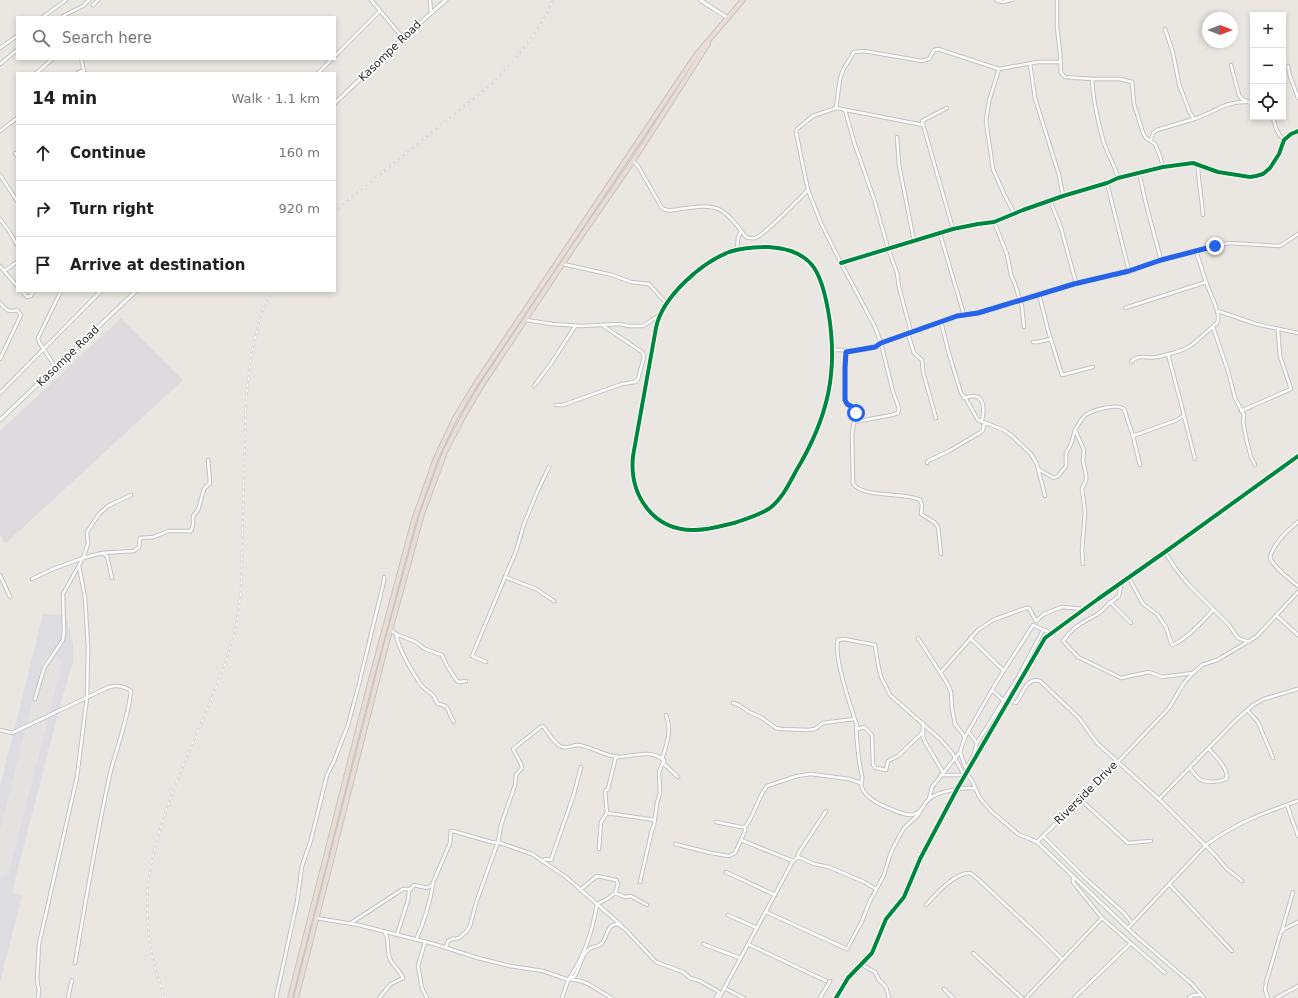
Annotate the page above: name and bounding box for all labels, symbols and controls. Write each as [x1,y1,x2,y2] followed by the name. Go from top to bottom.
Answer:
[1202,12,1238,48] north arrow
[1250,12,1286,120] map controls
[1250,12,1286,48] button: +
[16,16,336,60] search box
[356,18,424,84] street label: Kasompe Road
[30,27,52,49] icon: search
[62,29,152,47] text: Search here
[1250,48,1286,84] button: −
[1250,84,1286,120] button: locate
[32,88,97,108] text: 14 min
[231,91,320,106] text: Walk · 1.1 km
[32,142,54,164] icon: ahead
[70,144,146,162] text: Continue
[278,145,320,160] text: 160 m
[32,198,54,220] icon: right
[70,200,154,218] text: Turn right
[278,201,320,216] text: 920 m
[1206,237,1224,255] route end
[32,254,54,276] icon: arrive
[70,256,245,274] text: Arrive at destination
[34,323,102,389] street label: Kasompe Road
[847,404,865,422] route start
[1052,759,1120,827] street label: Riverside Drive

